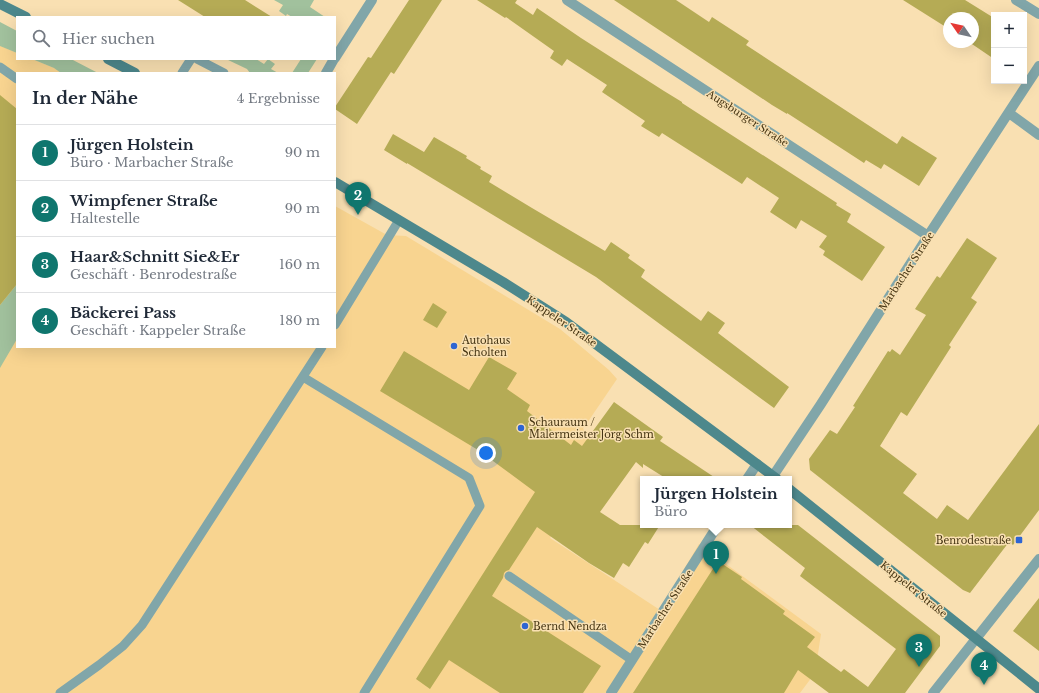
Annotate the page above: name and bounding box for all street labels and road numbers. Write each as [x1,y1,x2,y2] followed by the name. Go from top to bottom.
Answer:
[704,87,791,150] street label: Augsburger Straße
[876,229,937,313] street label: Marbacher Straße
[524,293,600,350] street label: Kappeler Straße
[878,559,950,620] street label: Kappeler Straße
[635,567,696,651] street label: Marbacher Straße

